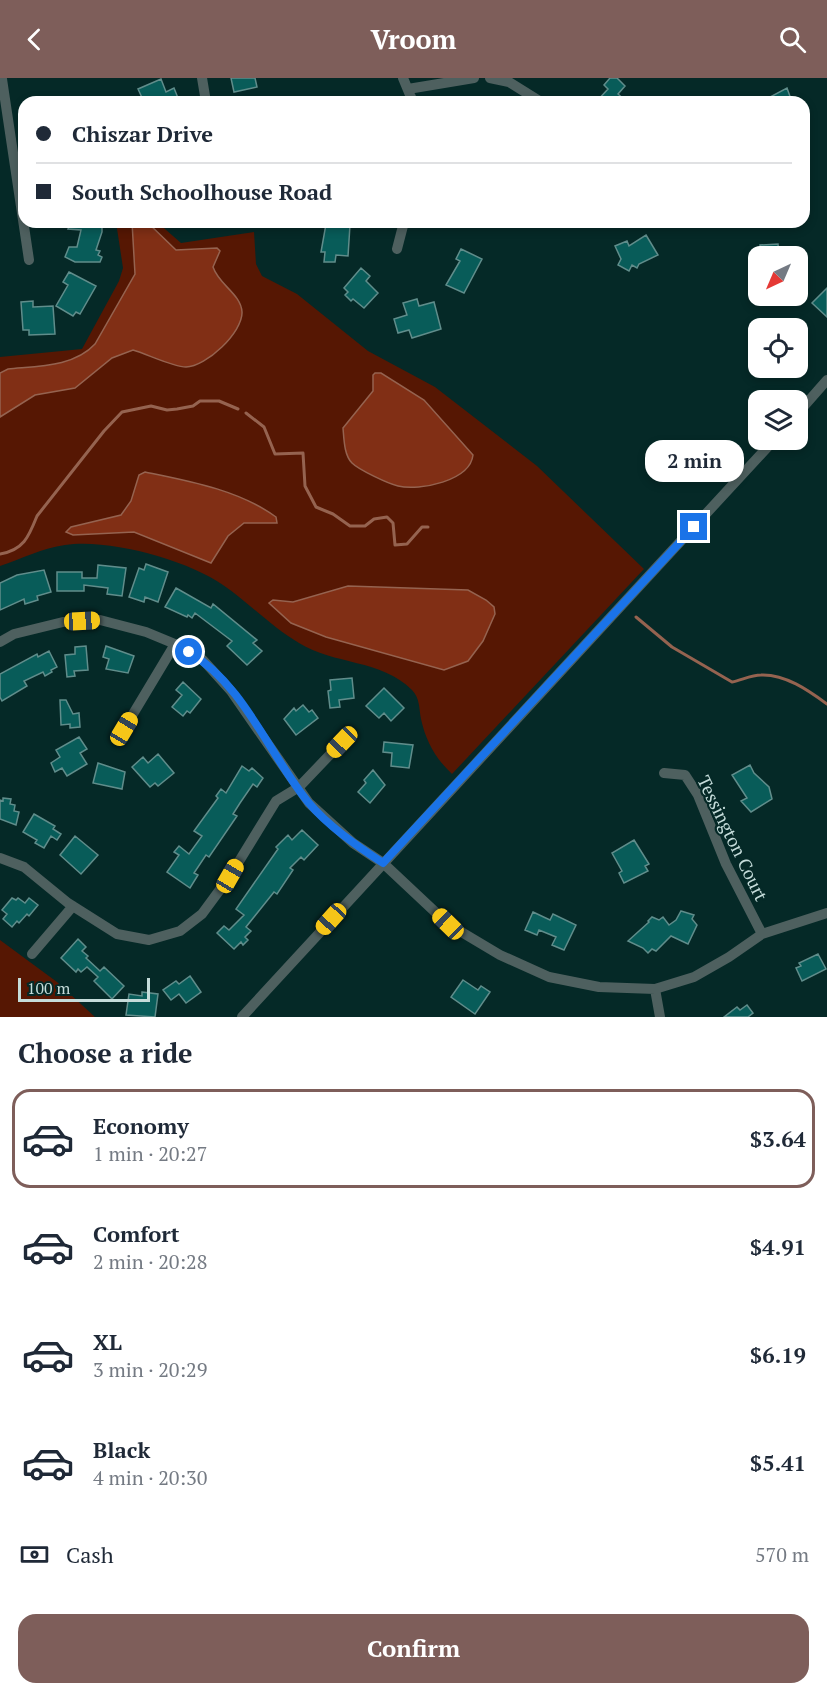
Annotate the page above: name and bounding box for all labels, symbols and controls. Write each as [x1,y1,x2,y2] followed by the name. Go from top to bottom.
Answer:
[370,21,457,57] text: Vroom
[18,23,51,56] icon: back
[776,23,809,56] icon: search
[72,119,213,148] text: Chiszar Drive
[72,177,332,206] text: South Schoolhouse Road
[748,246,808,306] north arrow
[748,246,808,450] map controls
[748,318,808,378] button: locate
[748,390,808,450] button: layers
[644,440,744,482] callout: 2 min
[667,447,722,474] text: 2 min
[680,513,707,540] route end
[64,611,100,631] car
[175,638,202,665] route start
[107,709,141,749] car
[323,723,361,761] car
[692,771,774,905] street label: Tessington Court
[213,856,247,896] car
[312,900,350,938] car
[429,905,467,943] car
[18,975,150,1002] scale bar
[27,977,70,999] text: 100 m
[18,1035,193,1071] text: Choose a ride
[93,1111,189,1140] text: Economy
[21,1112,75,1166] icon: car
[750,1124,806,1153] text: $3.64
[93,1140,207,1167] text: 1 min · 20:27
[93,1219,179,1248] text: Comfort
[21,1220,75,1274] icon: car
[750,1232,806,1261] text: $4.91
[93,1248,207,1275] text: 2 min · 20:28
[93,1327,122,1356] text: XL
[21,1328,75,1382] icon: car
[750,1340,806,1369] text: $6.19
[93,1356,207,1383] text: 3 min · 20:29
[93,1435,150,1464] text: Black
[21,1436,75,1490] icon: car
[750,1448,806,1477] text: $5.41
[93,1464,207,1491] text: 4 min · 20:30
[18,1538,51,1571] icon: cash
[66,1540,114,1569] text: Cash
[755,1541,809,1568] text: 570 m
[18,1614,809,1683] button: Confirm

